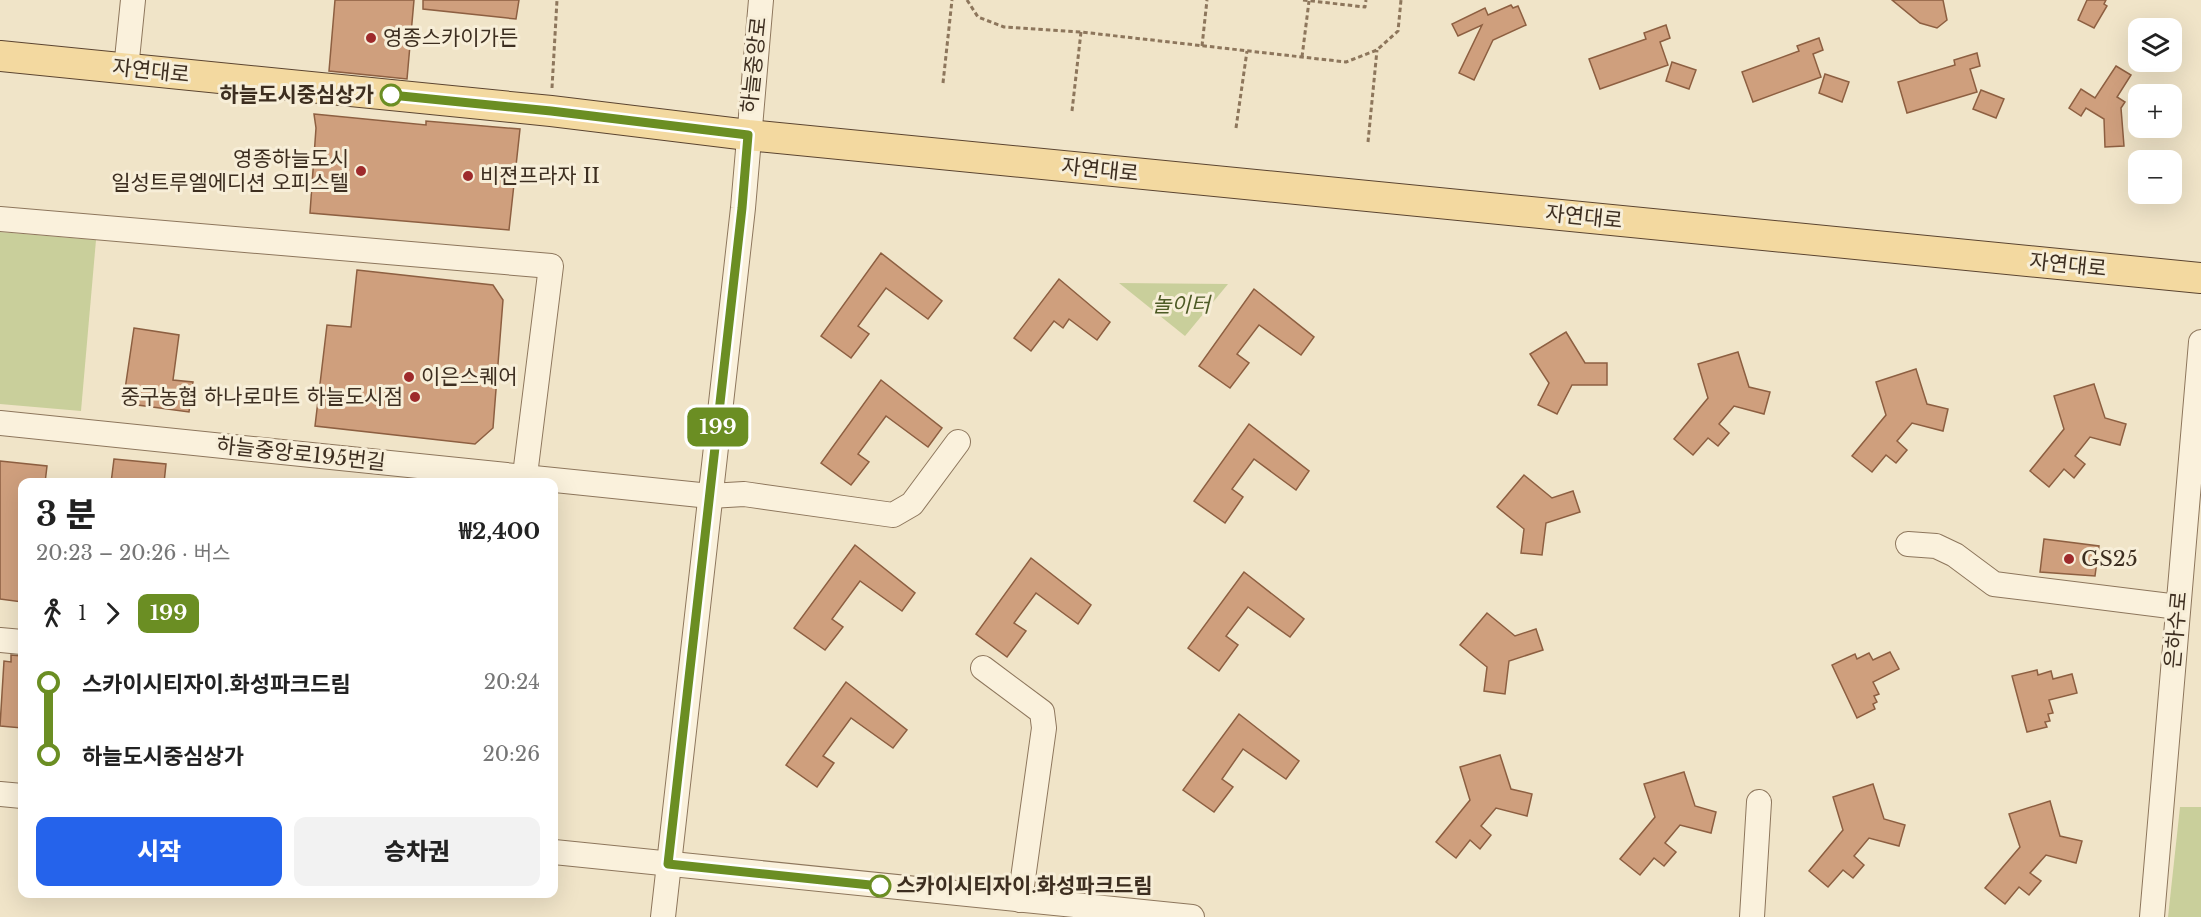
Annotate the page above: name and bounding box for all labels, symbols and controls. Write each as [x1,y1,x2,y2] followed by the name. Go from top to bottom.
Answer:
[736,16,772,114] street label: 하늘중앙로
[2128,18,2182,204] map controls
[2128,18,2182,72] button: layers
[383,25,518,51] place label: 영종스카이가든
[364,31,378,45] marker: 영종스카이가든
[111,54,191,88] street label: 자연대로
[219,82,374,108] place label: 하늘도시중심상가
[380,84,402,106] marker: 하늘도시중심상가
[2128,84,2182,138] button: +
[111,146,349,196] place label: 영종하늘도시 일성트루엘에디션 오피스텔
[2128,150,2182,204] button: −
[1060,153,1140,187] street label: 자연대로
[480,163,600,189] place label: 비젼프라자 II
[354,164,368,178] marker: 영종하늘도시 일성트루엘에디션 오피스텔
[461,169,475,183] marker: 비젼프라자 II
[1544,200,1624,234] street label: 자연대로
[2028,248,2108,282] street label: 자연대로
[1152,292,1213,318] park label: 놀이터
[421,364,518,390] place label: 이은스퀘어
[402,370,416,384] marker: 이은스퀘어
[120,384,403,410] place label: 중구농협 하나로마트 하늘도시점
[408,390,422,404] marker: 중구농협 하나로마트 하늘도시점
[684,408,752,446] line badge: 199
[699,414,737,440] text: 199
[215,432,387,476] street label: 하늘중앙로195번길
[36,494,96,535] text: 3 분
[459,518,540,545] text: ₩2,400
[36,541,230,565] text: 20:23 – 20:26 · 버스
[2081,546,2138,572] place label: GS25
[2062,552,2076,566] marker: GS25
[2160,590,2192,670] street label: 은하수로
[36,597,69,630] icon: walk
[96,597,129,630] icon: forward
[150,600,187,626] text: 199
[78,601,87,625] text: 1
[484,670,540,694] text: 20:24
[82,671,351,698] text: 스카이시티자이.화성파크드림
[483,742,540,766] text: 20:26
[82,743,244,770] text: 하늘도시중심상가
[36,817,282,886] button: 시작
[294,817,540,886] button: 승차권
[896,873,1153,899] place label: 스카이시티자이.화성파크드림
[869,875,891,897] marker: 스카이시티자이.화성파크드림

